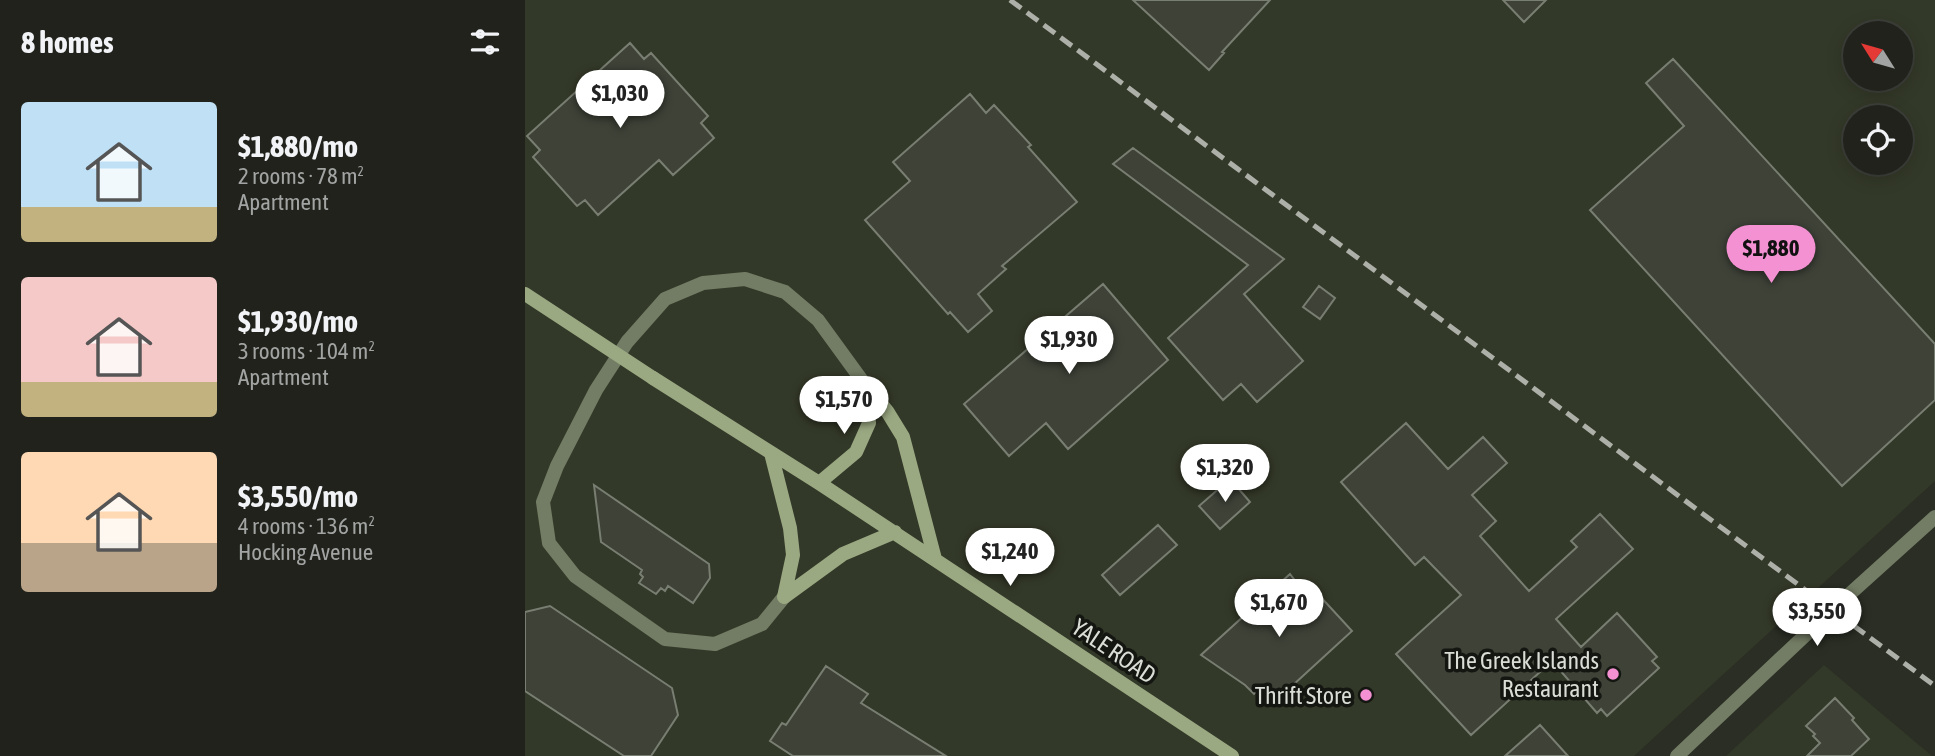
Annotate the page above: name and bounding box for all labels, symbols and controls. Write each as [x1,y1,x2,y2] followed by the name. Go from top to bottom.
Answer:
[1843,21,1913,91] north arrow
[1843,21,1913,175] map controls
[466,23,504,61] icon: filters
[21,25,114,59] text: 8 homes
[563,71,677,130] pin: $1,030
[592,80,649,106] text: $1,030
[1843,105,1913,175] button: locate
[238,129,358,163] text: $1,880/mo
[77,130,161,214] icon: home
[238,163,364,189] text: 2 rooms · 78 m²
[238,189,329,215] text: Apartment
[1714,226,1828,285] pin: $1,880
[1743,235,1800,261] text: $1,880
[238,304,358,338] text: $1,930/mo
[77,305,161,389] icon: home
[1012,316,1126,376] pin: $1,930
[1041,326,1098,352] text: $1,930
[238,338,375,364] text: 3 rooms · 104 m²
[238,364,329,390] text: Apartment
[787,376,901,436] pin: $1,570
[816,386,873,412] text: $1,570
[1168,444,1282,504] pin: $1,320
[1197,454,1254,480] text: $1,320
[238,479,358,513] text: $3,550/mo
[77,480,161,564] icon: home
[238,513,375,539] text: 4 rooms · 136 m²
[953,528,1067,588] pin: $1,240
[982,538,1039,564] text: $1,240
[238,539,373,565] text: Hocking Avenue
[1222,580,1336,639] pin: $1,670
[1760,588,1874,648] pin: $3,550
[1251,589,1308,615] text: $1,670
[1789,598,1846,624] text: $3,550
[1067,613,1161,689] street label: YALE ROAD
[1444,647,1599,702] place label: The Greek Islands Restaurant
[1605,666,1621,682] marker: The Greek Islands Restaurant
[1255,682,1352,709] place label: Thrift Store
[1358,687,1374,703] marker: Thrift Store

